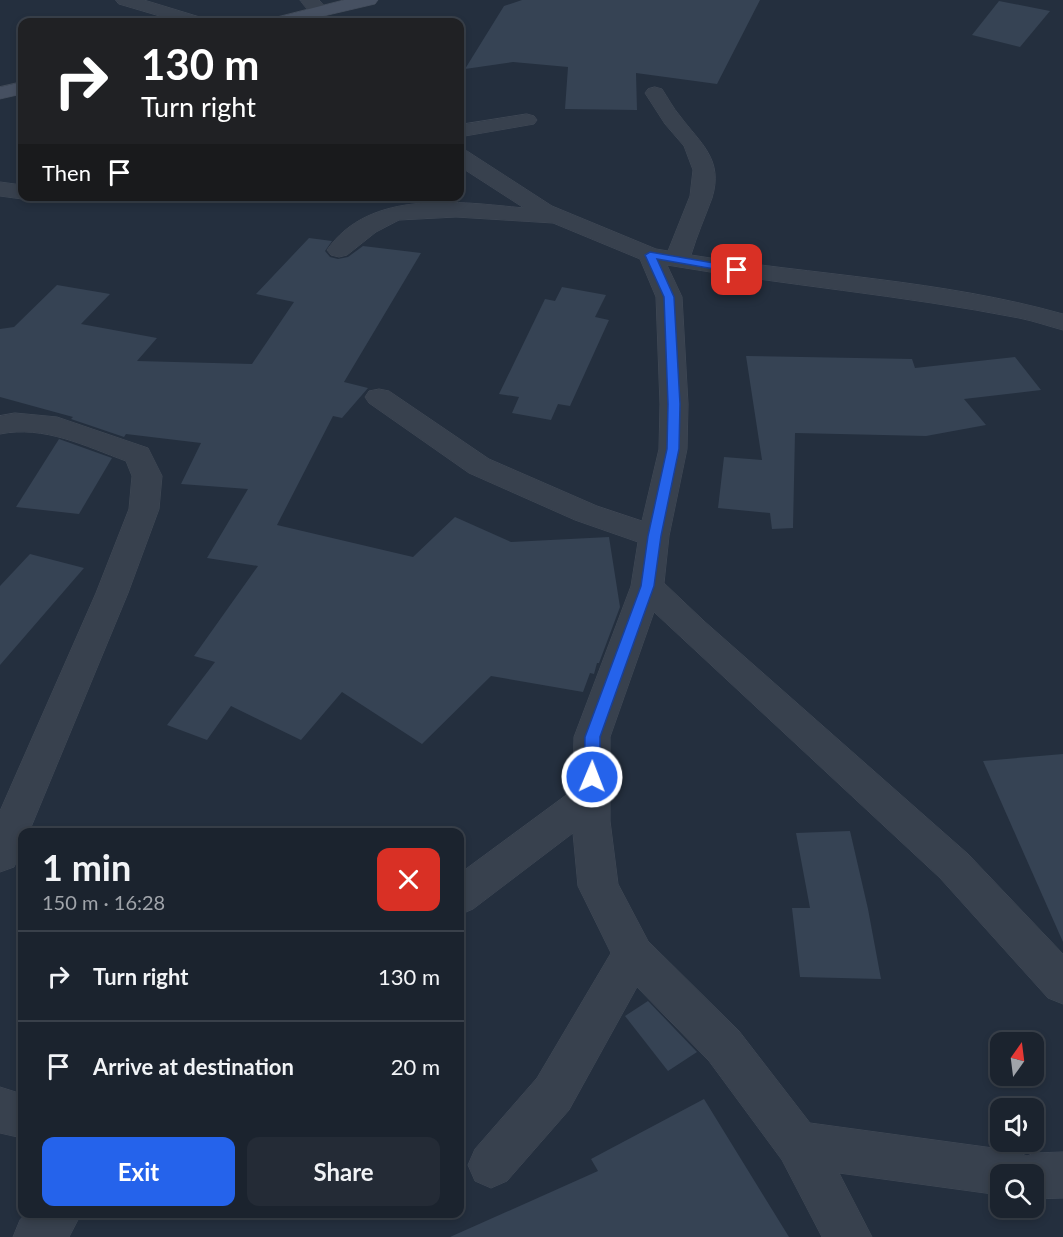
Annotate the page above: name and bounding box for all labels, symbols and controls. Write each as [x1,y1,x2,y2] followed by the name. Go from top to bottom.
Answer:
[141,39,259,89] text: 130 m
[42,42,120,120] icon: right
[141,90,256,123] text: Turn right
[103,156,136,189] icon: arrive
[42,159,91,186] text: Then
[711,244,762,295] pin
[720,253,753,286] icon: arrive
[560,745,624,809] position arrow
[42,845,131,889] text: 1 min
[377,848,440,911] button: close
[42,890,165,914] text: 150 m · 16:28
[42,960,75,993] icon: right
[93,963,188,990] text: Turn right
[378,963,440,990] text: 130 m
[990,1032,1044,1086] north arrow
[990,1032,1044,1218] map controls
[42,1050,75,1083] icon: arrive
[93,1053,294,1080] text: Arrive at destination
[391,1053,440,1080] text: 20 m
[990,1098,1044,1152] button: sound
[42,1137,235,1206] button: Exit
[247,1137,440,1206] button: Share
[990,1164,1044,1218] button: search

